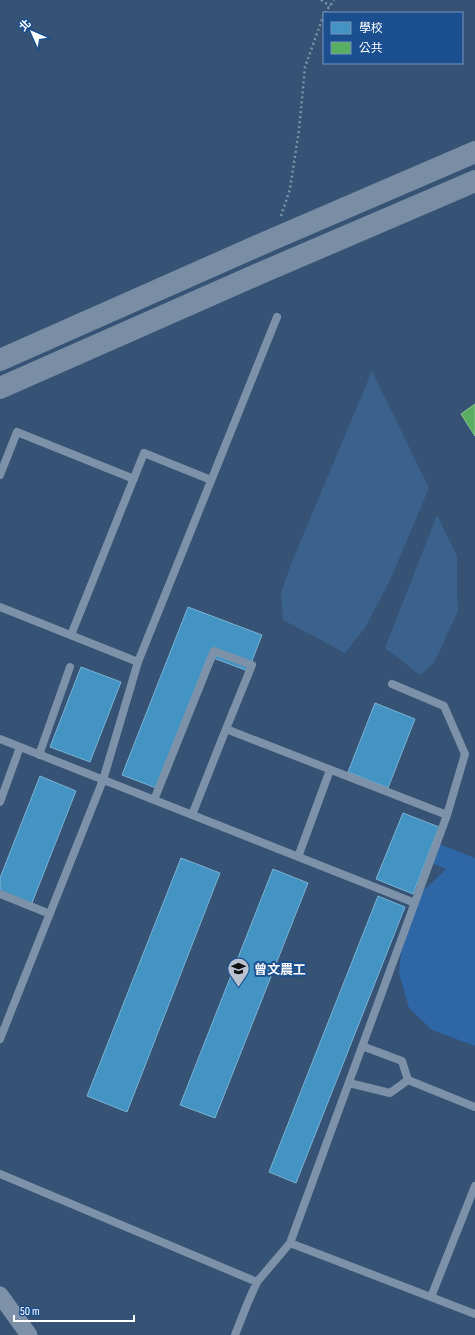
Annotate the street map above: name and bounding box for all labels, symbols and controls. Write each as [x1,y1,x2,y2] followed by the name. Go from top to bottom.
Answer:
[12,12,52,52] north arrow
[323,12,463,64] legend
[17,17,34,34] text: 北
[359,21,383,36] text: 學校
[359,41,383,56] text: 公共
[225,956,251,989] school or university icon: 曾文農工
[254,962,306,978] place label: 曾文農工
[14,1297,134,1323] scale bar
[20,1304,40,1319] text: 50 m

